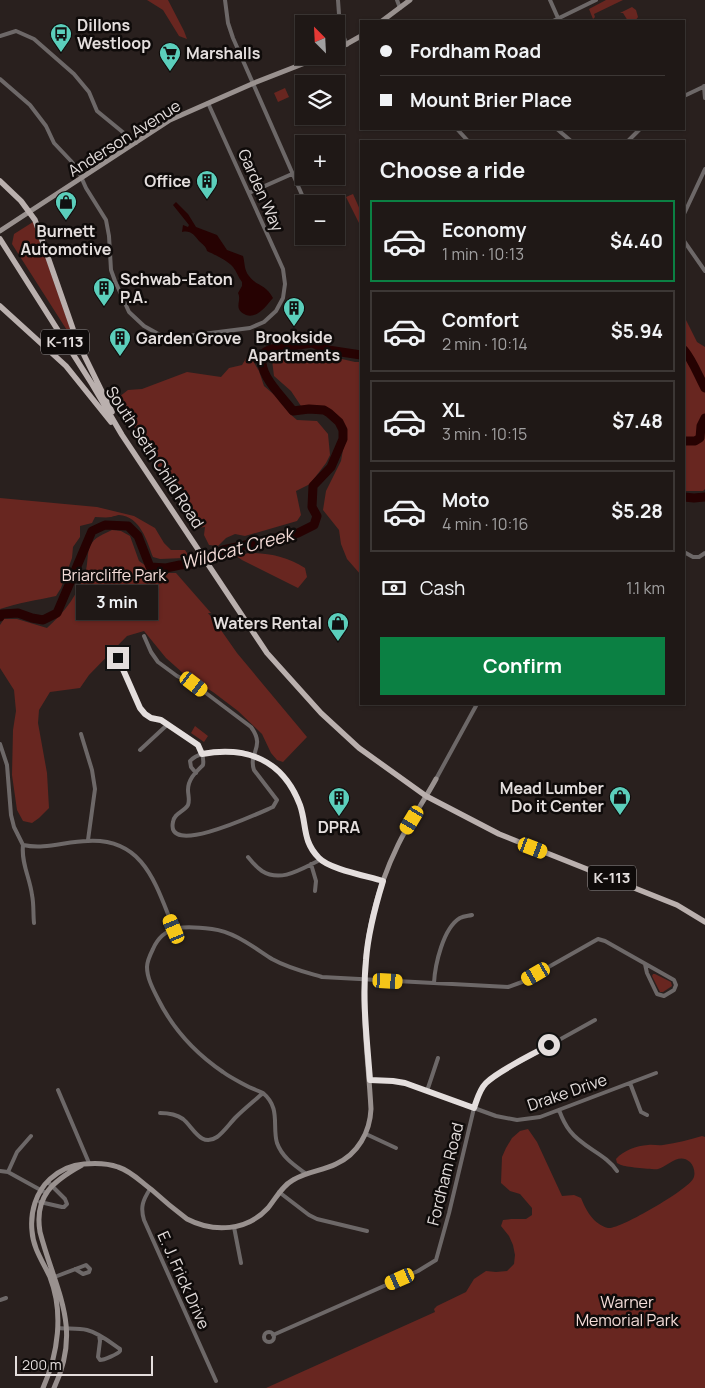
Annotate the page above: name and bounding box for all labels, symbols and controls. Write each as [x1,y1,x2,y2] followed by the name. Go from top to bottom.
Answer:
[77,14,151,54] place label: Dillons Westloop
[295,15,345,65] north arrow
[295,15,345,245] map controls
[49,22,73,53] bus stop icon: Dillons Westloop
[410,38,541,64] text: Fordham Road
[158,41,182,72] supermarket icon: Marshalls
[186,42,261,64] place label: Marshalls
[295,75,345,125] button: layers
[410,87,572,113] text: Mount Brier Place
[63,94,185,182] street label: Anderson Avenue
[295,135,345,185] button: +
[233,145,289,235] street label: Garden Way
[380,155,525,185] text: Choose a ride
[195,169,219,200] building icon: Office
[144,170,191,192] place label: Office
[54,190,78,221] shop icon: Burnett Automotive
[295,195,345,245] button: −
[442,217,526,243] text: Economy
[382,219,427,264] icon: car
[21,220,112,260] place label: Burnett Automotive
[610,228,663,254] text: $4.40
[442,243,524,265] text: 1 min · 10:13
[120,268,233,308] place label: Schwab-Eaton P.A.
[92,276,116,307] building icon: Schwab-Eaton P.A.
[282,296,306,327] building icon: Brookside Apartments
[442,307,519,333] text: Comfort
[382,309,427,354] icon: car
[611,318,663,344] text: $5.94
[108,326,132,357] building icon: Garden Grove
[248,326,341,366] place label: Brookside Apartments
[136,327,242,349] place label: Garden Grove
[41,330,89,354] road number: K-113
[442,333,528,355] text: 2 min · 10:14
[101,382,209,532] street label: South Seth Child Road
[442,397,465,423] text: XL
[382,399,427,444] icon: car
[612,408,663,434] text: $7.48
[442,423,527,445] text: 3 min · 10:15
[442,487,489,513] text: Moto
[382,489,427,534] icon: car
[611,498,663,524] text: $5.28
[442,513,528,535] text: 4 min · 10:16
[178,521,299,575] water label: Wildcat Creek
[62,564,167,586] park label: Briarcliffe Park
[380,574,408,602] icon: cash
[420,575,465,601] text: Cash
[626,577,665,599] text: 1.1 km
[77,586,159,620] callout: 3 min
[96,591,138,613] text: 3 min
[326,611,350,642] shop icon: Waters Rental
[213,612,322,634] place label: Waters Rental
[380,637,665,695] button: Confirm
[107,647,129,669] route end
[177,669,210,699] car
[500,777,604,817] place label: Mead Lumber Do it Center
[608,785,632,816] shop icon: Mead Lumber Do it Center
[327,786,351,817] building icon: DPRA
[397,803,426,837] car
[318,816,361,838] place label: DPRA
[516,836,549,860] car
[588,866,636,890] road number: K-113
[161,912,186,946] car
[519,960,552,988] car
[372,973,403,989] car
[538,1034,560,1056] route start
[524,1068,610,1116] street label: Drake Drive
[422,1120,468,1228] street label: Fordham Road
[153,1227,215,1333] street label: E. J. Frick Drive
[383,1266,416,1292] car
[576,1291,679,1331] park label: Warner Memorial Park
[15,1353,152,1376] scale bar
[22,1355,62,1374] text: 200 m

